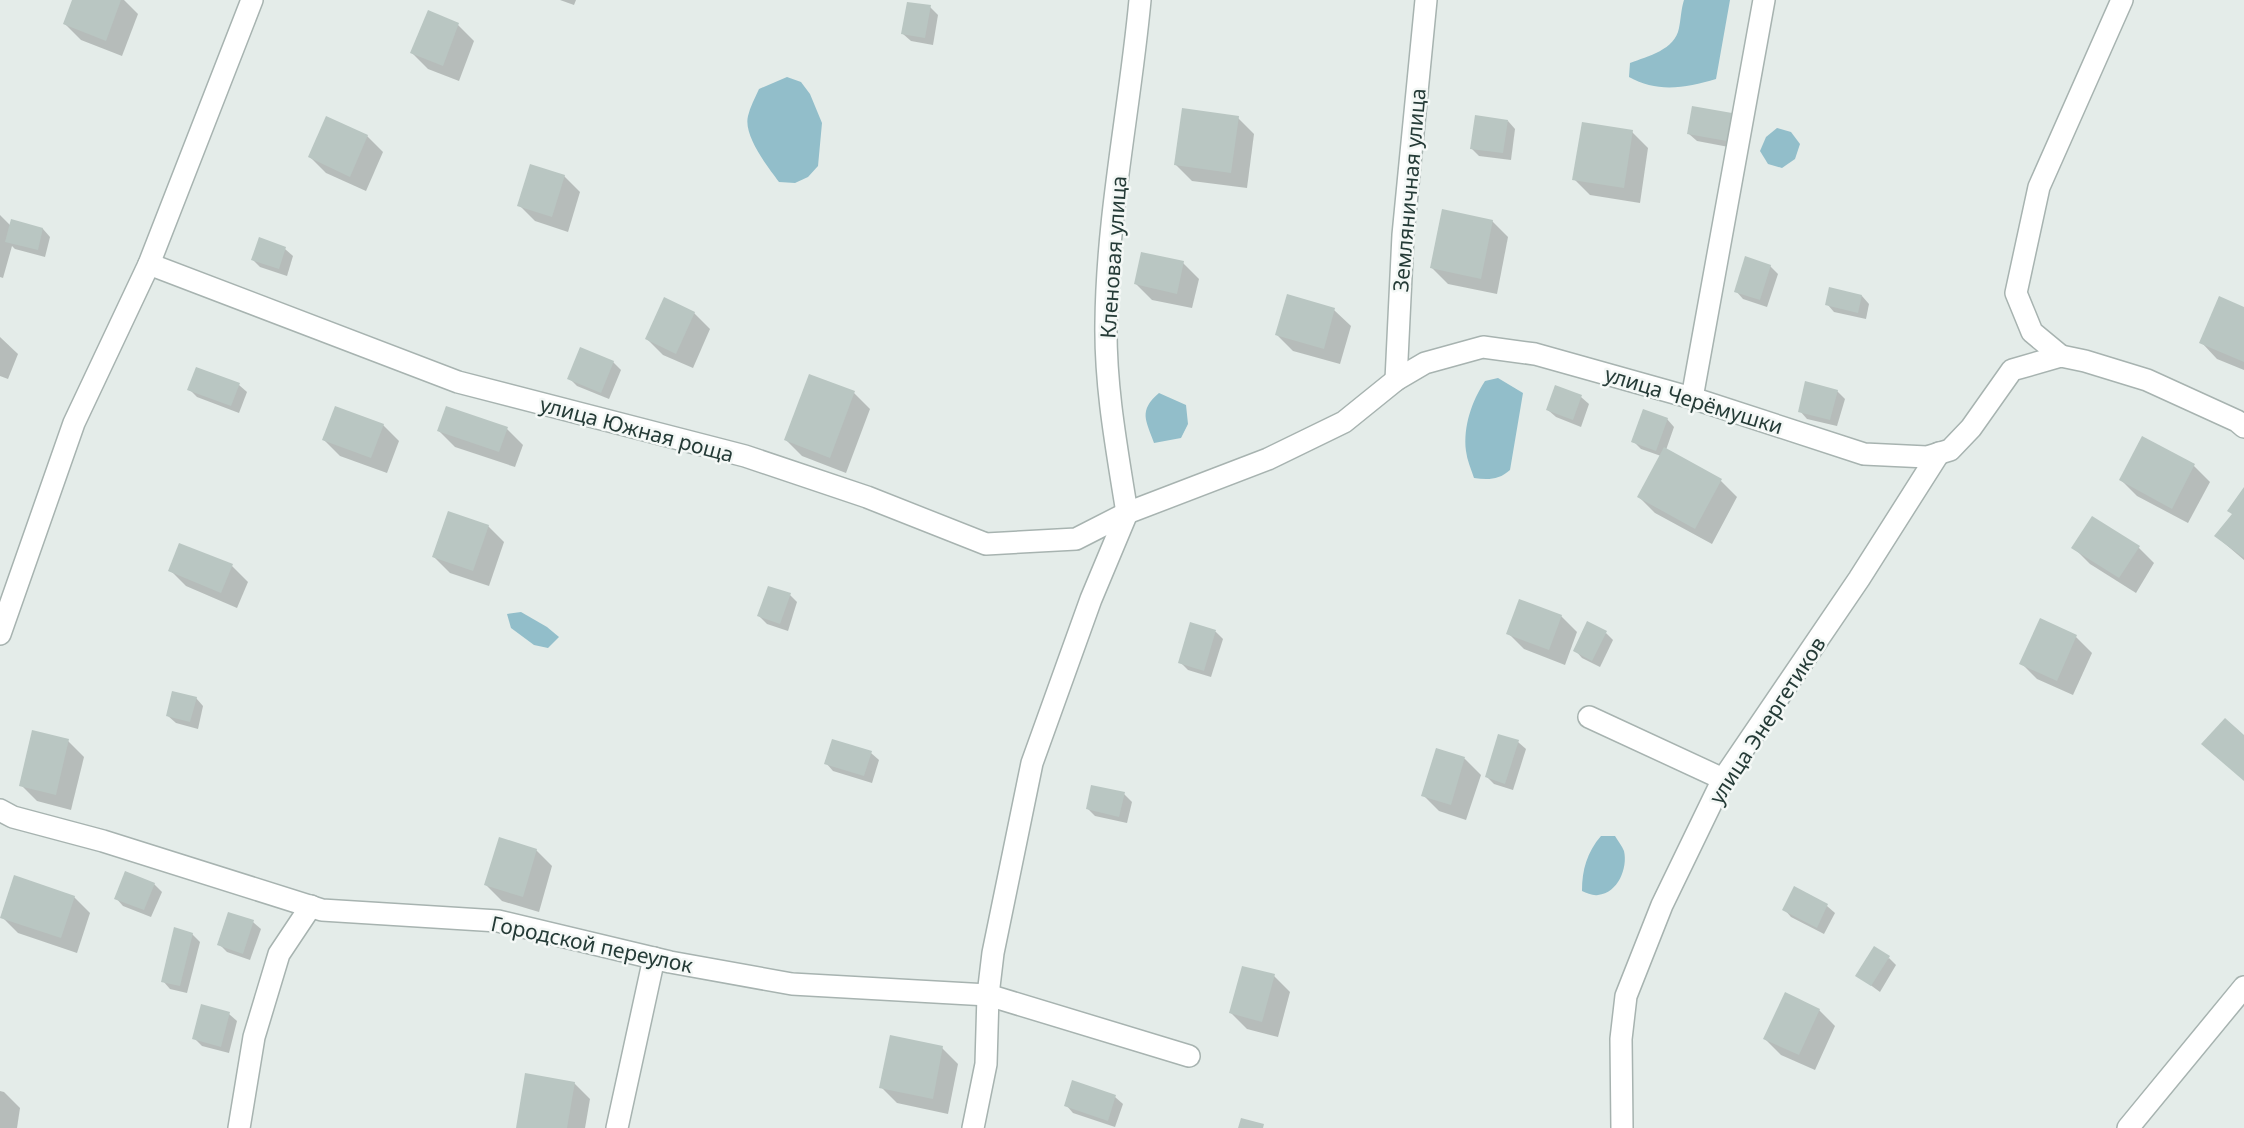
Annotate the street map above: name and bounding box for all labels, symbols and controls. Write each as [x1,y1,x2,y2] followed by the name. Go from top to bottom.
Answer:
[1386,87,1432,293] street label: Земляничная улица
[1093,175,1133,339] street label: Кленовая улица
[1602,360,1786,440] street label: улица Черёмушки
[537,390,737,468] street label: улица Южная роща
[1702,631,1832,809] street label: улица Энергетиков
[488,909,696,979] street label: Городской переулок

